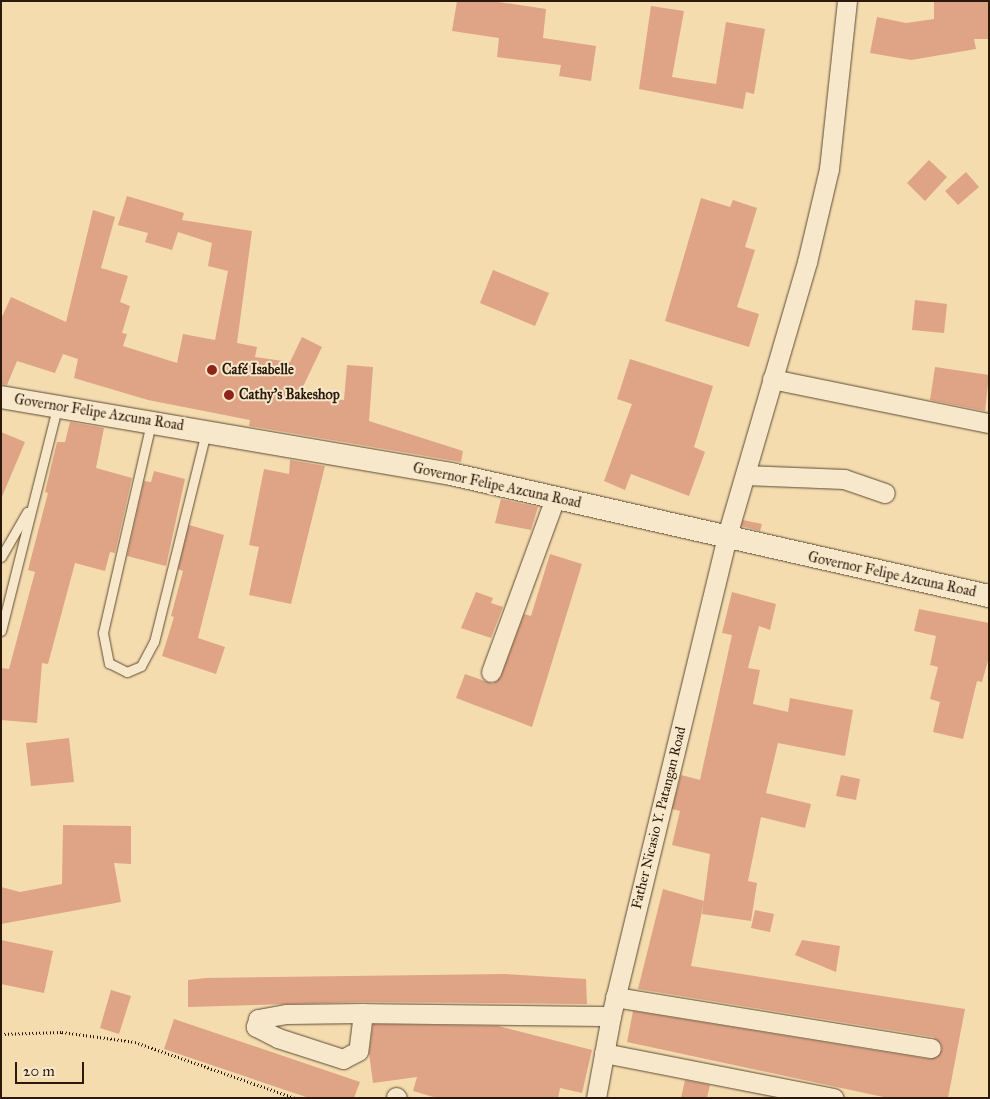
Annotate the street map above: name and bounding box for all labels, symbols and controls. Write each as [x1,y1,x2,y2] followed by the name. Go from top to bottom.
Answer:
[222,362,294,378] place label: Café Isabelle
[206,364,218,376] marker: Café Isabelle
[239,387,340,403] place label: Cathy's Bakeshop
[223,389,235,401] marker: Cathy's Bakeshop
[13,391,185,435] street label: Governor Felipe Azcuna Road
[411,460,583,512] street label: Governor Felipe Azcuna Road
[806,549,978,601] street label: Governor Felipe Azcuna Road
[628,725,690,911] street label: Father Nicasio Y. Patangan Road
[18,1052,86,1084] scale bar
[23,1062,55,1080] text: 20 m

